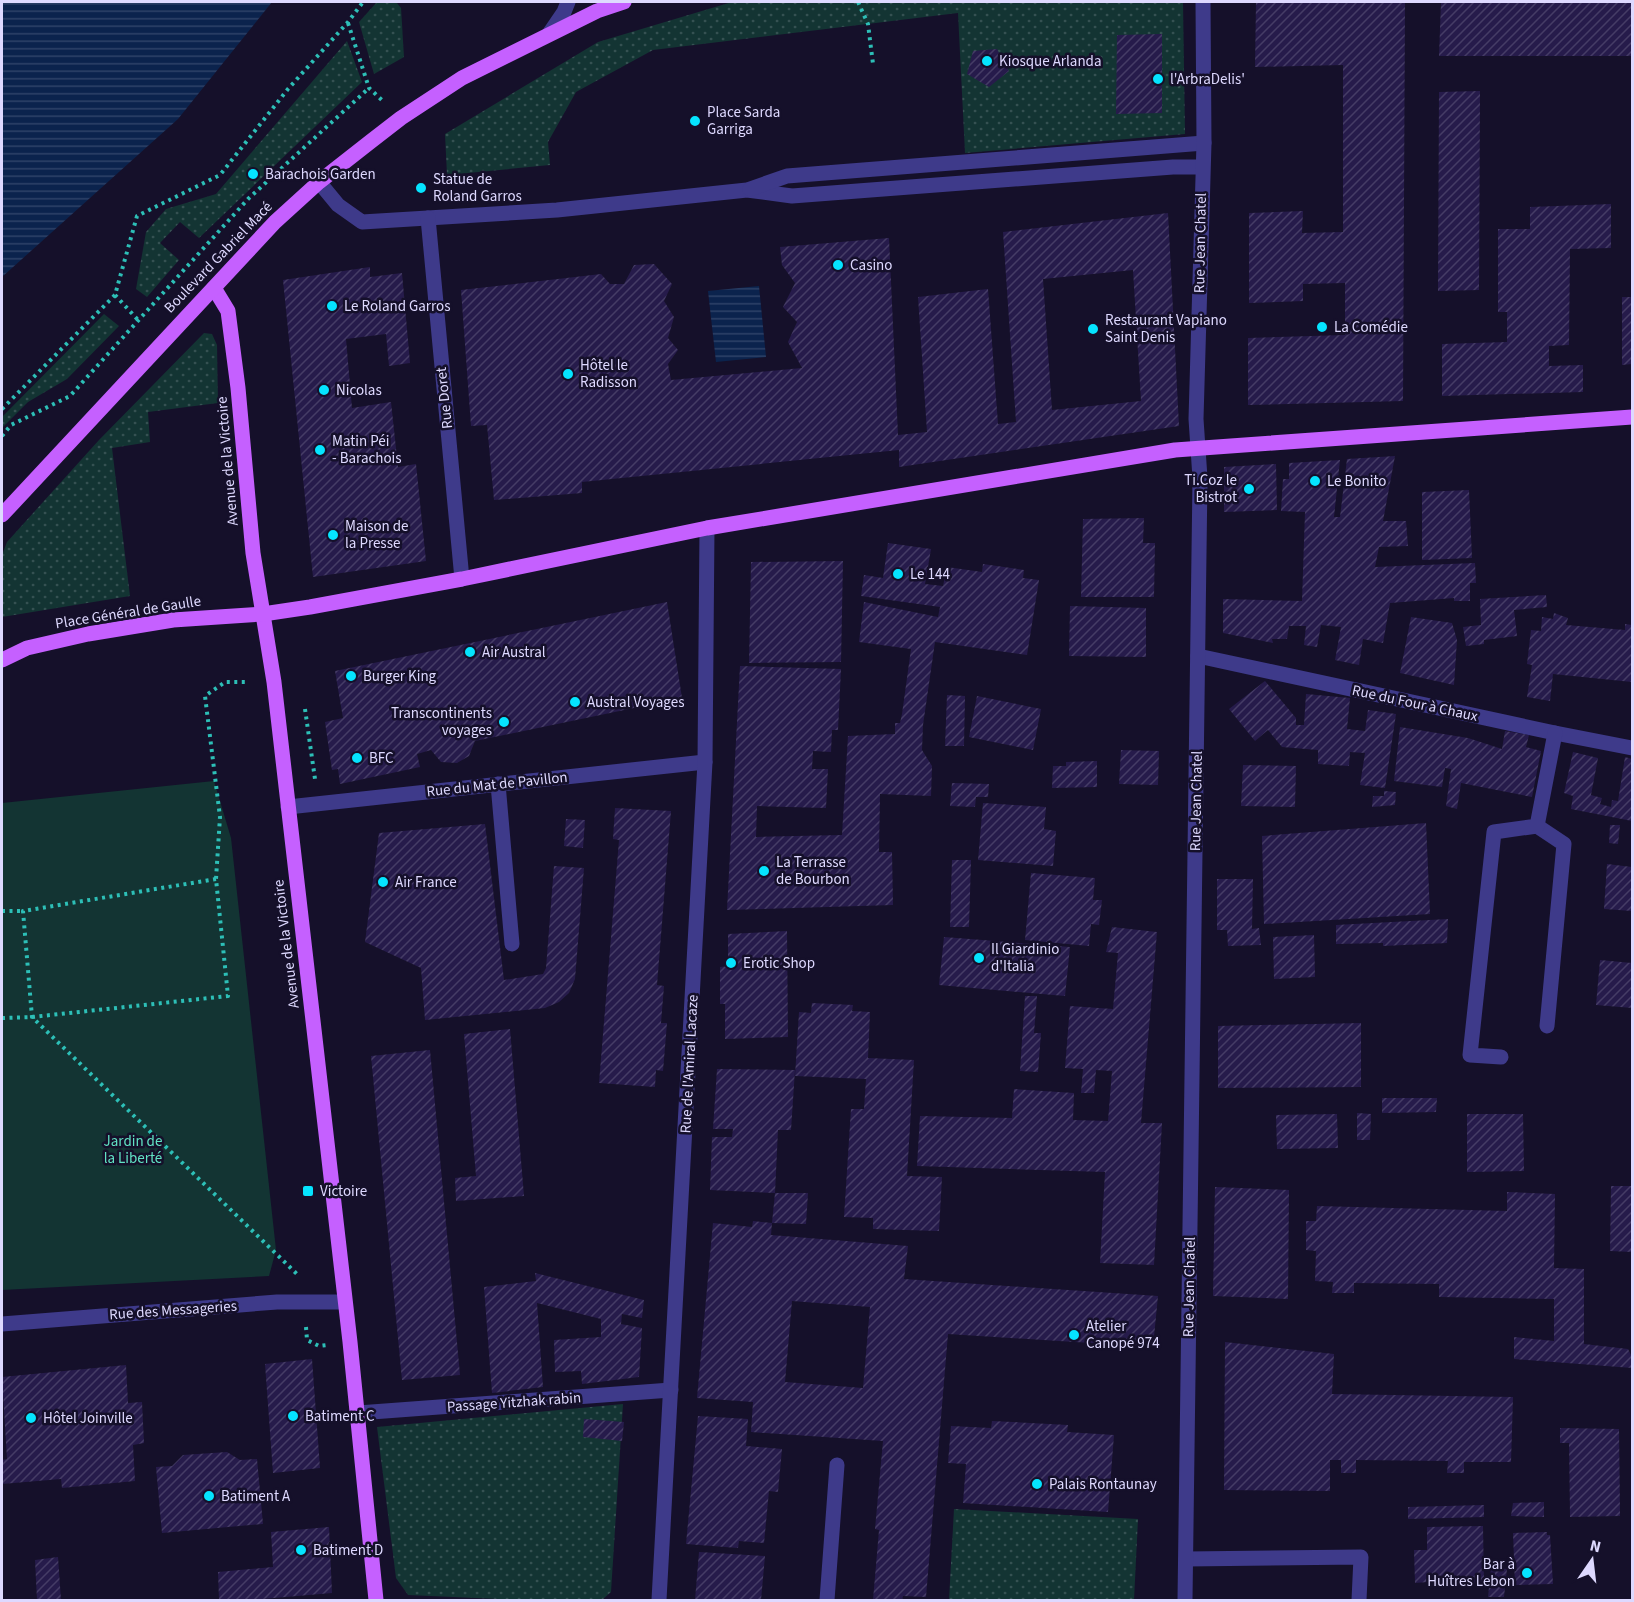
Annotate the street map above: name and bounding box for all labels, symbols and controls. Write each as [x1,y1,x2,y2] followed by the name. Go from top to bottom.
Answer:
[999,51,1102,72] place label: Kiosque Arlanda
[980,54,994,68] marker: Kiosque Arlanda
[1170,69,1245,90] place label: l'ArbraDelis'
[1151,72,1165,86] marker: l'ArbraDelis'
[707,102,780,140] place label: Place Sarda Garriga
[688,114,702,128] marker: Place Sarda Garriga
[265,164,376,185] place label: Barachois Garden
[246,167,260,181] marker: Barachois Garden
[433,169,522,207] place label: Statue de Roland Garros
[414,181,428,195] marker: Statue de Roland Garros
[1189,192,1212,293] street label: Rue Jean Chatel
[159,197,277,318] street label: Boulevard Gabriel Macé
[850,255,892,276] place label: Casino
[831,258,845,272] marker: Casino
[344,296,450,317] place label: Le Roland Garros
[325,299,339,313] marker: Le Roland Garros
[1105,310,1227,348] place label: Restaurant Vapiano Saint Denis
[1334,317,1408,338] place label: La Comédie
[1315,320,1329,334] marker: La Comédie
[1086,322,1100,336] marker: Restaurant Vapiano Saint Denis
[580,355,637,393] place label: Hôtel le Radisson
[431,366,458,430] street label: Rue Doret
[561,367,575,381] marker: Hôtel le Radisson
[336,380,382,401] place label: Nicolas
[317,383,331,397] marker: Nicolas
[211,395,244,526] street label: Avenue de la Victoire
[332,431,402,469] place label: Matin Péi - Barachois
[313,443,327,457] marker: Matin Péi - Barachois
[1184,470,1237,508] place label: Ti.Coz le Bistrot
[1327,471,1386,492] place label: Le Bonito
[1308,474,1322,488] marker: Le Bonito
[1242,482,1256,496] marker: Ti.Coz le Bistrot
[345,516,409,554] place label: Maison de la Presse
[326,528,340,542] marker: Maison de la Presse
[910,564,950,585] place label: Le 144
[891,567,905,581] marker: Le 144
[54,591,202,634] street label: Place Général de Gaulle
[482,642,546,663] place label: Air Austral
[463,645,477,659] marker: Air Austral
[363,666,437,687] place label: Burger King
[344,669,358,683] marker: Burger King
[1350,680,1480,727] street label: Rue du Four à Chaux
[587,692,684,713] place label: Austral Voyages
[568,695,582,709] marker: Austral Voyages
[391,703,492,741] place label: Transcontinents voyages
[497,715,511,729] marker: Transcontinents voyages
[369,748,394,769] place label: BFC
[1185,750,1208,851] street label: Rue Jean Chatel
[350,751,364,765] marker: BFC
[425,767,569,802] street label: Rue du Mat de Pavillon
[776,852,850,890] place label: La Terrasse de Bourbon
[757,864,771,878] marker: La Terrasse de Bourbon
[395,872,457,893] place label: Air France
[376,875,390,889] marker: Air France
[268,878,305,1010] street label: Avenue de la Victoire
[991,939,1059,977] place label: Il Giardinio d'Italia
[972,951,986,965] marker: Il Giardinio d'Italia
[743,953,815,974] place label: Erotic Shop
[724,956,738,970] marker: Erotic Shop
[675,994,704,1134] street label: Rue de l'Amiral Lacaze
[104,1131,162,1169] park label: Jardin de la Liberté
[320,1181,367,1202] place label: Victoire
[301,1184,315,1198] marker: Victoire
[1178,1236,1201,1337] street label: Rue Jean Chatel
[108,1296,238,1325] street label: Rue des Messageries
[1086,1316,1160,1354] place label: Atelier Canopé 974
[1067,1328,1081,1342] marker: Atelier Canopé 974
[446,1387,582,1418] street label: Passage Yitzhak rabin
[305,1406,375,1427] place label: Batiment C
[43,1408,133,1429] place label: Hôtel Joinville
[286,1409,300,1423] marker: Batiment C
[24,1411,38,1425] marker: Hôtel Joinville
[1049,1474,1157,1495] place label: Palais Rontaunay
[1030,1477,1044,1491] marker: Palais Rontaunay
[221,1486,291,1507] place label: Batiment A
[202,1489,216,1503] marker: Batiment A
[1562,1530,1622,1590] north arrow
[1588,1534,1603,1558] text: N
[313,1540,383,1561] place label: Batiment D
[294,1543,308,1557] marker: Batiment D
[1427,1554,1515,1592] place label: Bar à Huîtres Lebon
[1520,1566,1534,1580] marker: Bar à Huîtres Lebon

